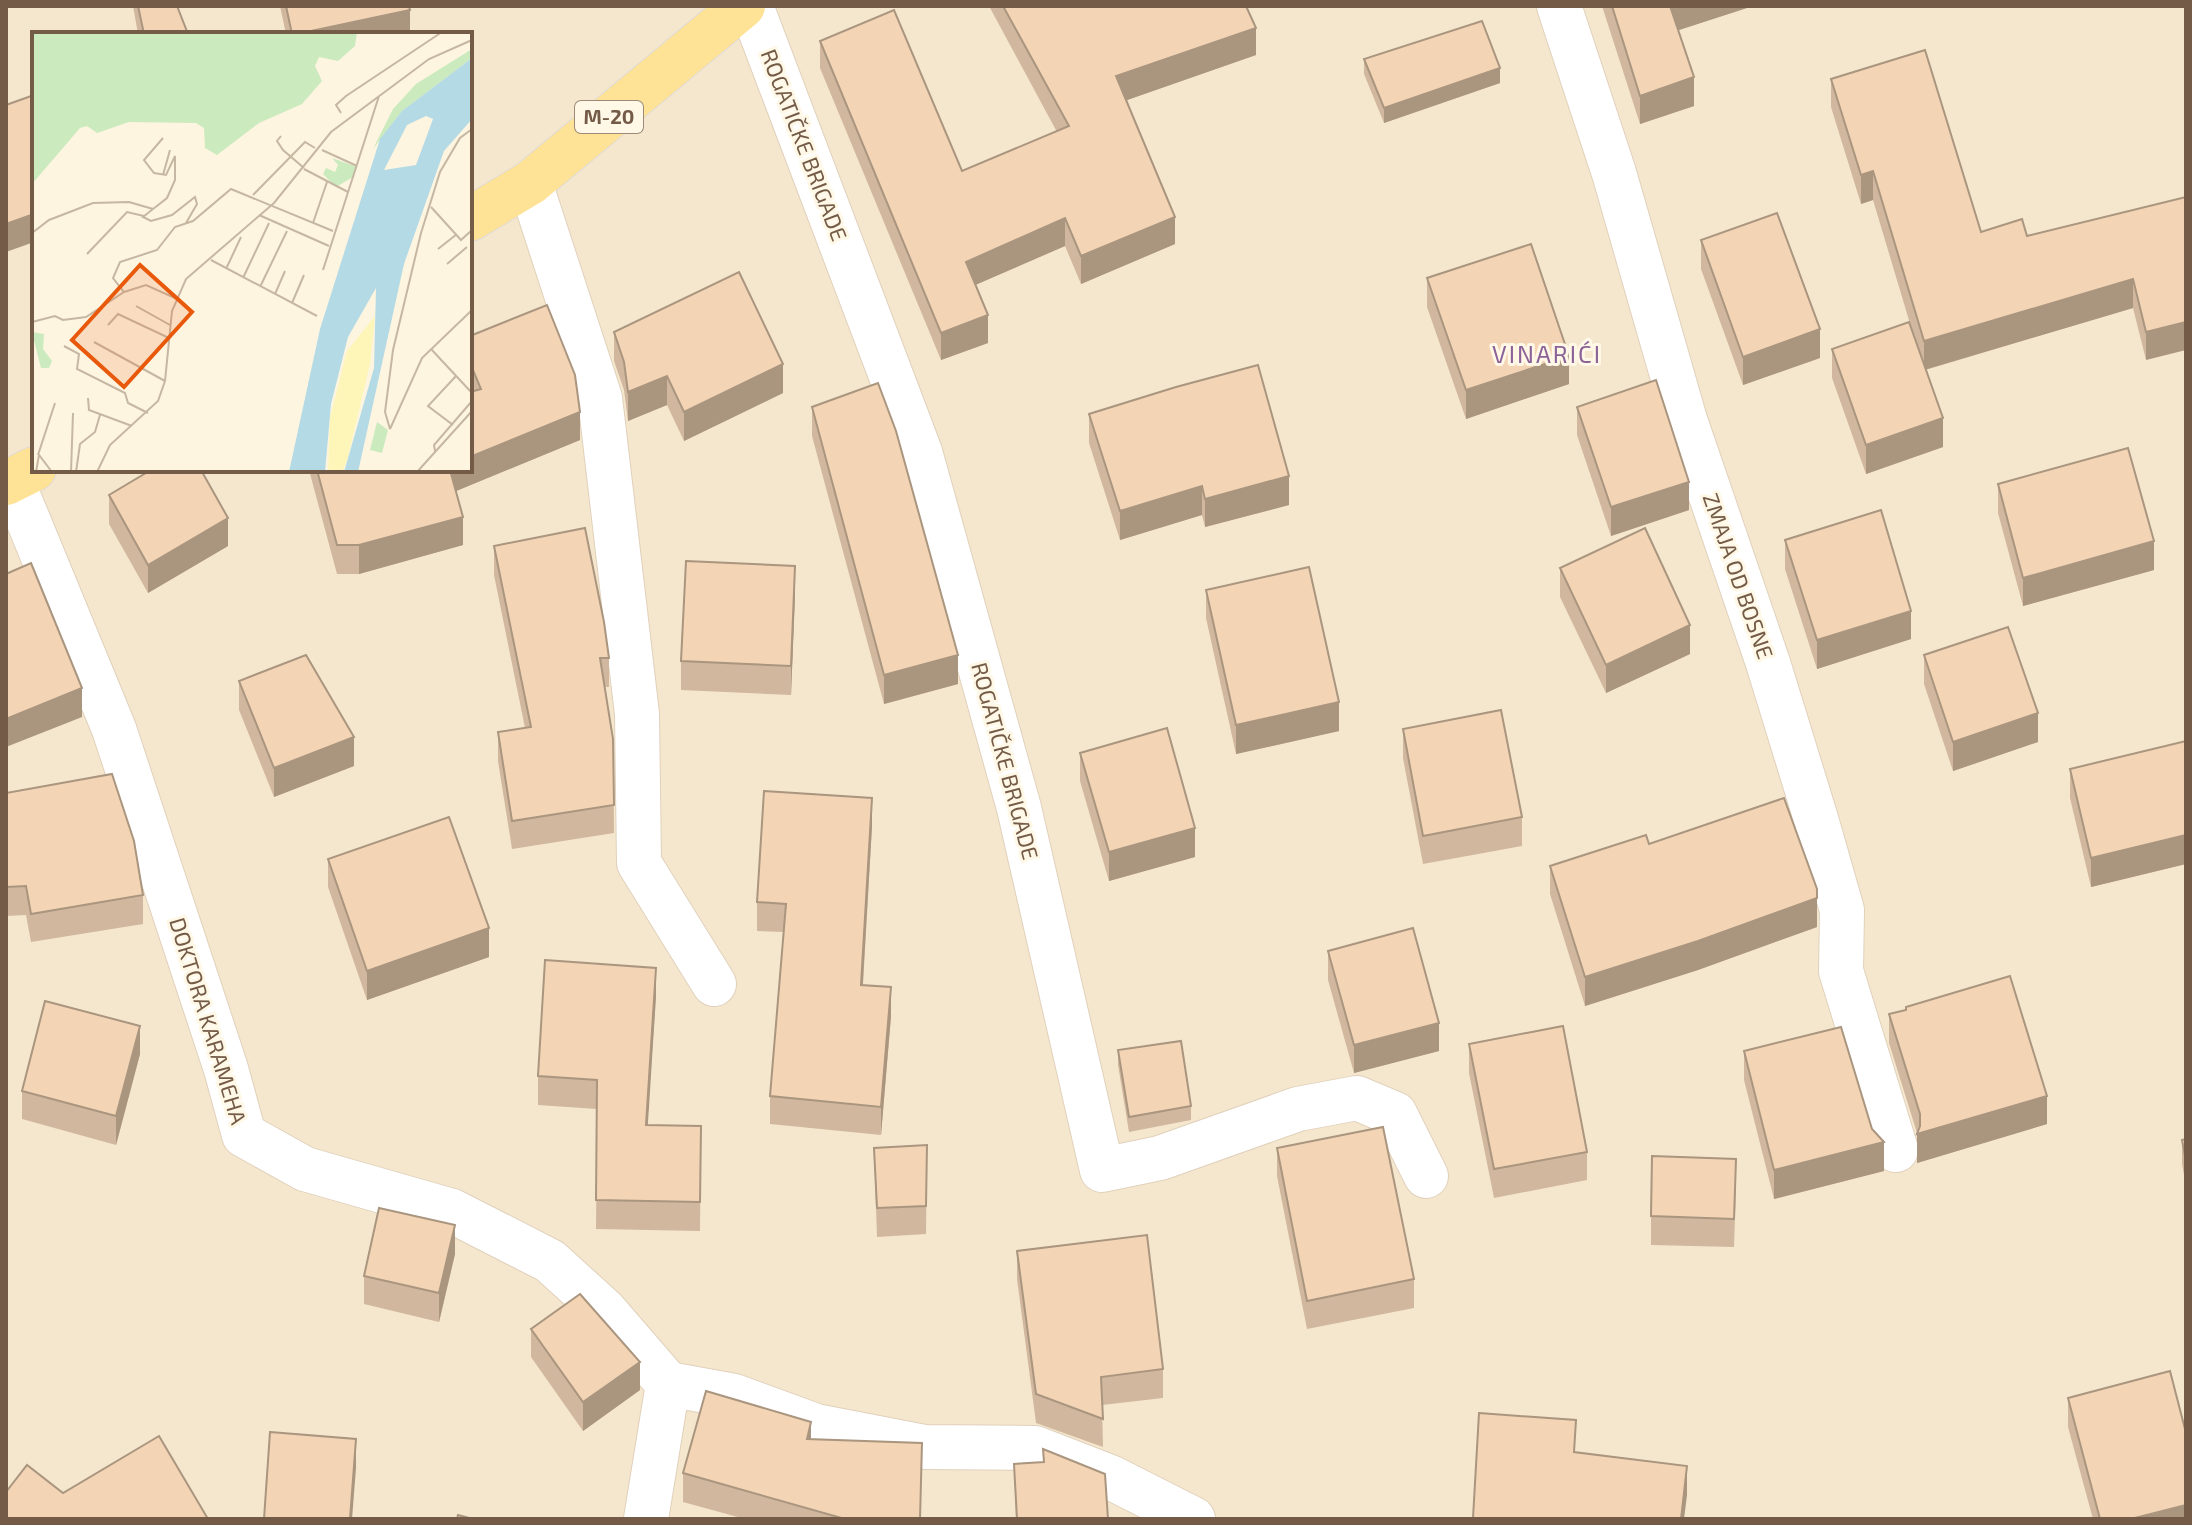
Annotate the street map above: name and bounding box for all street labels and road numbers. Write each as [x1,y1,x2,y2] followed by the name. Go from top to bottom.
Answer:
[756,45,853,244] street label: ROGATIČKE BRIGADE
[575,101,643,133] road number: M-20
[1698,489,1780,662] street label: ZMAJA OD BOSNE
[967,659,1045,862] street label: ROGATIČKE BRIGADE
[165,914,253,1128] street label: DOKTORA KARAMEHA

